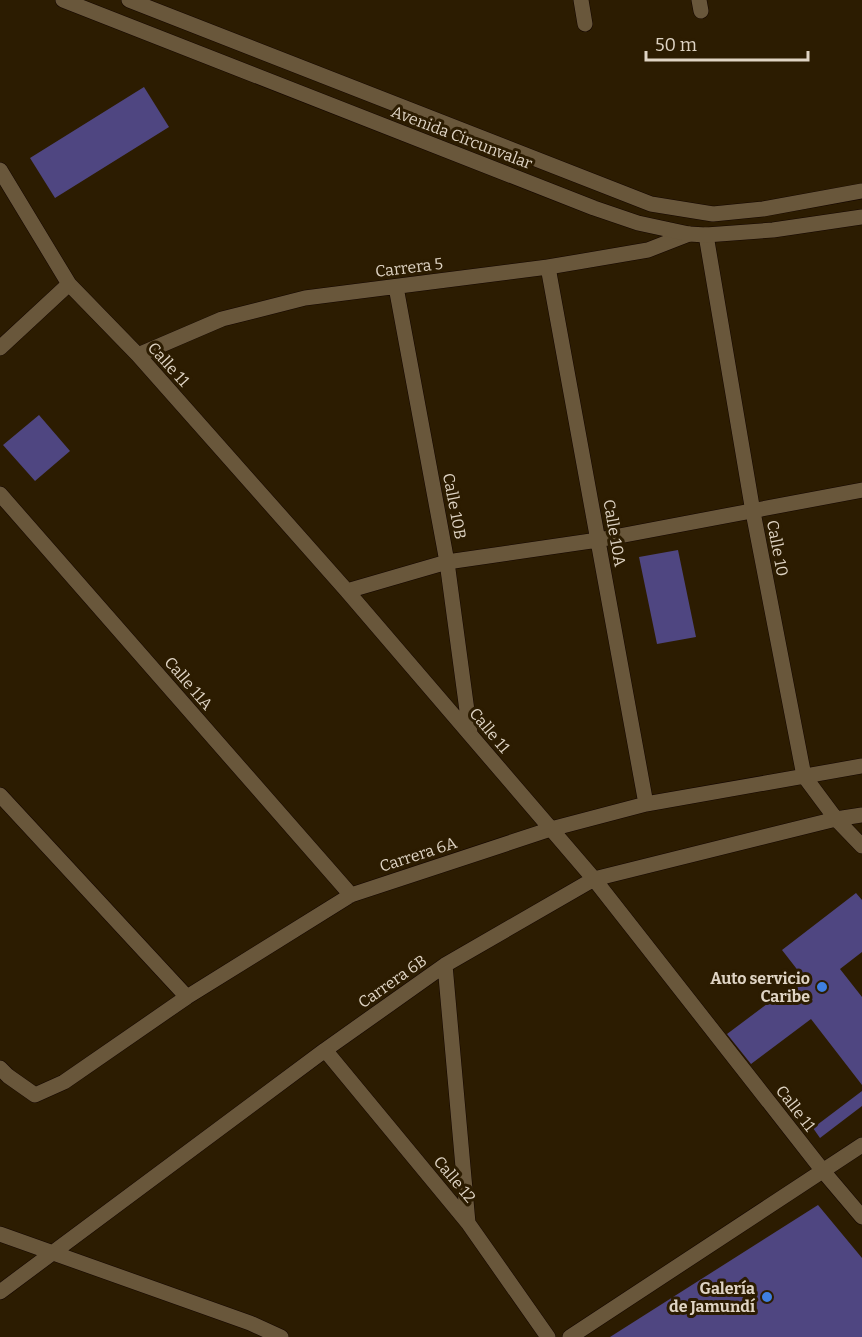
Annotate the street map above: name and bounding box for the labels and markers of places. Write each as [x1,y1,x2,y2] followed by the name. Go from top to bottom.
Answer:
[710,969,810,1006] place label: Auto servicio Caribe
[815,980,829,994] marker: Auto servicio Caribe
[669,1279,756,1316] place label: Galería de Jamundí
[760,1290,774,1304] marker: Galería de Jamundí

